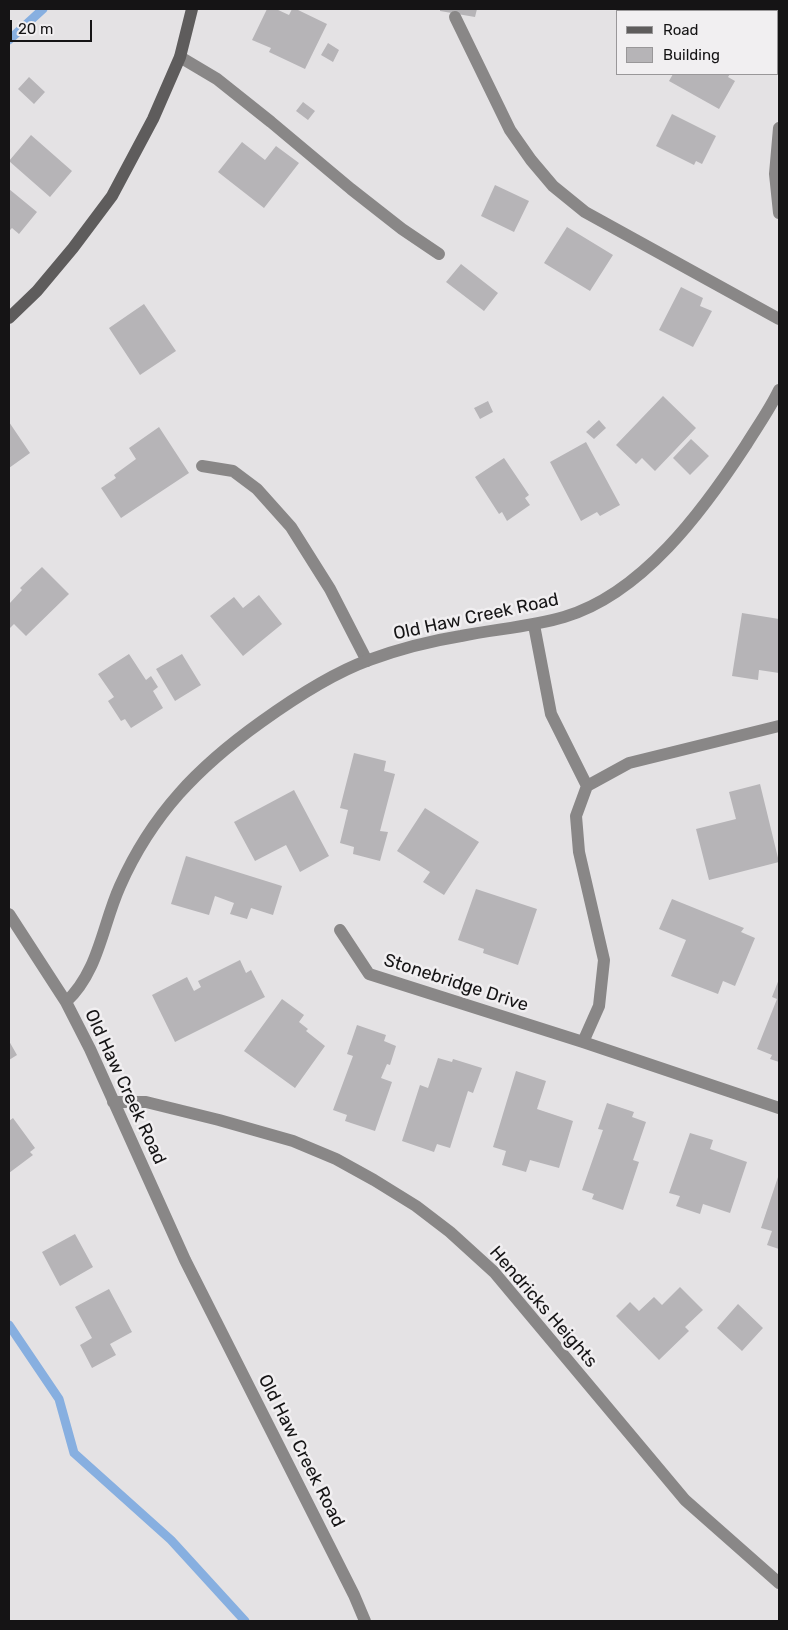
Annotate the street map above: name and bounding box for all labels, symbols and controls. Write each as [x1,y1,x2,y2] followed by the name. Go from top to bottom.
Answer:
[12,10,95,42] scale bar
[616,10,778,75] legend
[18,20,53,38] text: 20 m
[663,21,699,39] text: Road
[663,46,720,64] text: Building
[391,589,561,645] street label: Old Haw Creek Road
[381,949,531,1017] street label: Stonebridge Drive
[80,1006,170,1168] street label: Old Haw Creek Road
[485,1242,601,1372] street label: Hendricks Heights
[253,1371,349,1531] street label: Old Haw Creek Road

